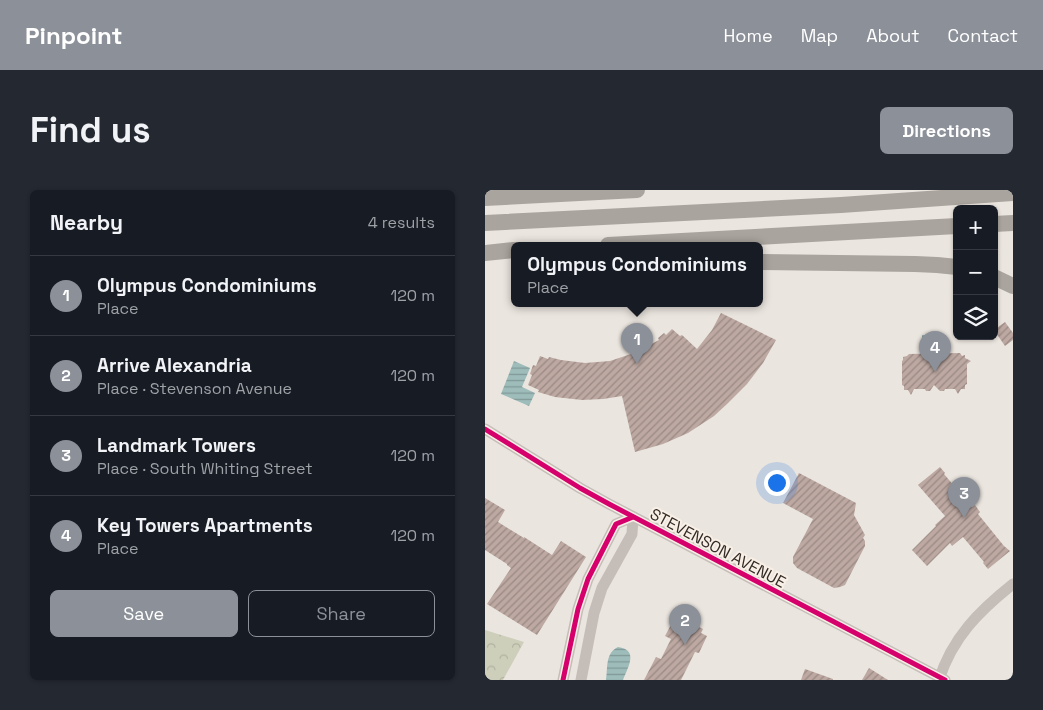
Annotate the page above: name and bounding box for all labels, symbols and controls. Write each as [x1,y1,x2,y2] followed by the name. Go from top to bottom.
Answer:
[25,20,122,51] text: Pinpoint
[724,24,773,47] text: Home
[801,24,838,47] text: Map
[866,24,920,47] text: About
[948,24,1018,47] text: Contact
[880,107,1013,154] button: Directions
[30,108,151,152] text: Find us
[953,205,998,340] map controls
[953,205,998,250] button: +
[50,209,123,236] text: Nearby
[368,212,435,233] text: 4 results
[511,242,763,307] popup
[953,250,998,295] button: −
[527,252,747,277] text: Olympus Condominiums
[97,273,317,298] text: Olympus Condominiums
[527,277,569,298] text: Place
[62,285,70,306] text: 1
[391,285,435,306] text: 120 m
[953,295,998,340] button: layers
[97,298,139,319] text: Place
[621,323,653,364] pin: 1
[919,331,951,372] pin: 4
[97,353,252,378] text: Arrive Alexandria
[61,365,71,386] text: 2
[391,365,435,386] text: 120 m
[97,378,292,399] text: Place · Stevenson Avenue
[97,433,256,458] text: Landmark Towers
[61,445,71,466] text: 3
[391,445,435,466] text: 120 m
[97,458,313,479] text: Place · South Whiting Street
[764,470,790,496] your location
[948,477,980,518] pin: 3
[647,503,789,593] street label: STEVENSON AVENUE
[97,513,313,538] text: Key Towers Apartments
[61,525,71,546] text: 4
[391,525,435,546] text: 120 m
[97,538,139,559] text: Place
[50,590,238,637] button: Save
[248,590,435,637] button: Share
[669,604,701,645] pin: 2

